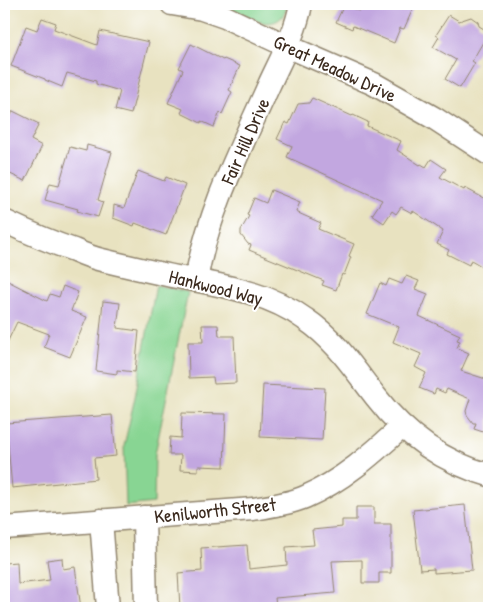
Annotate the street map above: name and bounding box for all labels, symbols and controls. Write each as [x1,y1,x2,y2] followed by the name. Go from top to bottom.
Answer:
[269,28,401,108] street label: Great Meadow Drive
[214,93,276,189] street label: Fair Hill Drive
[166,263,266,311] street label: Hankwood Way
[153,491,278,529] street label: Kenilworth Street

